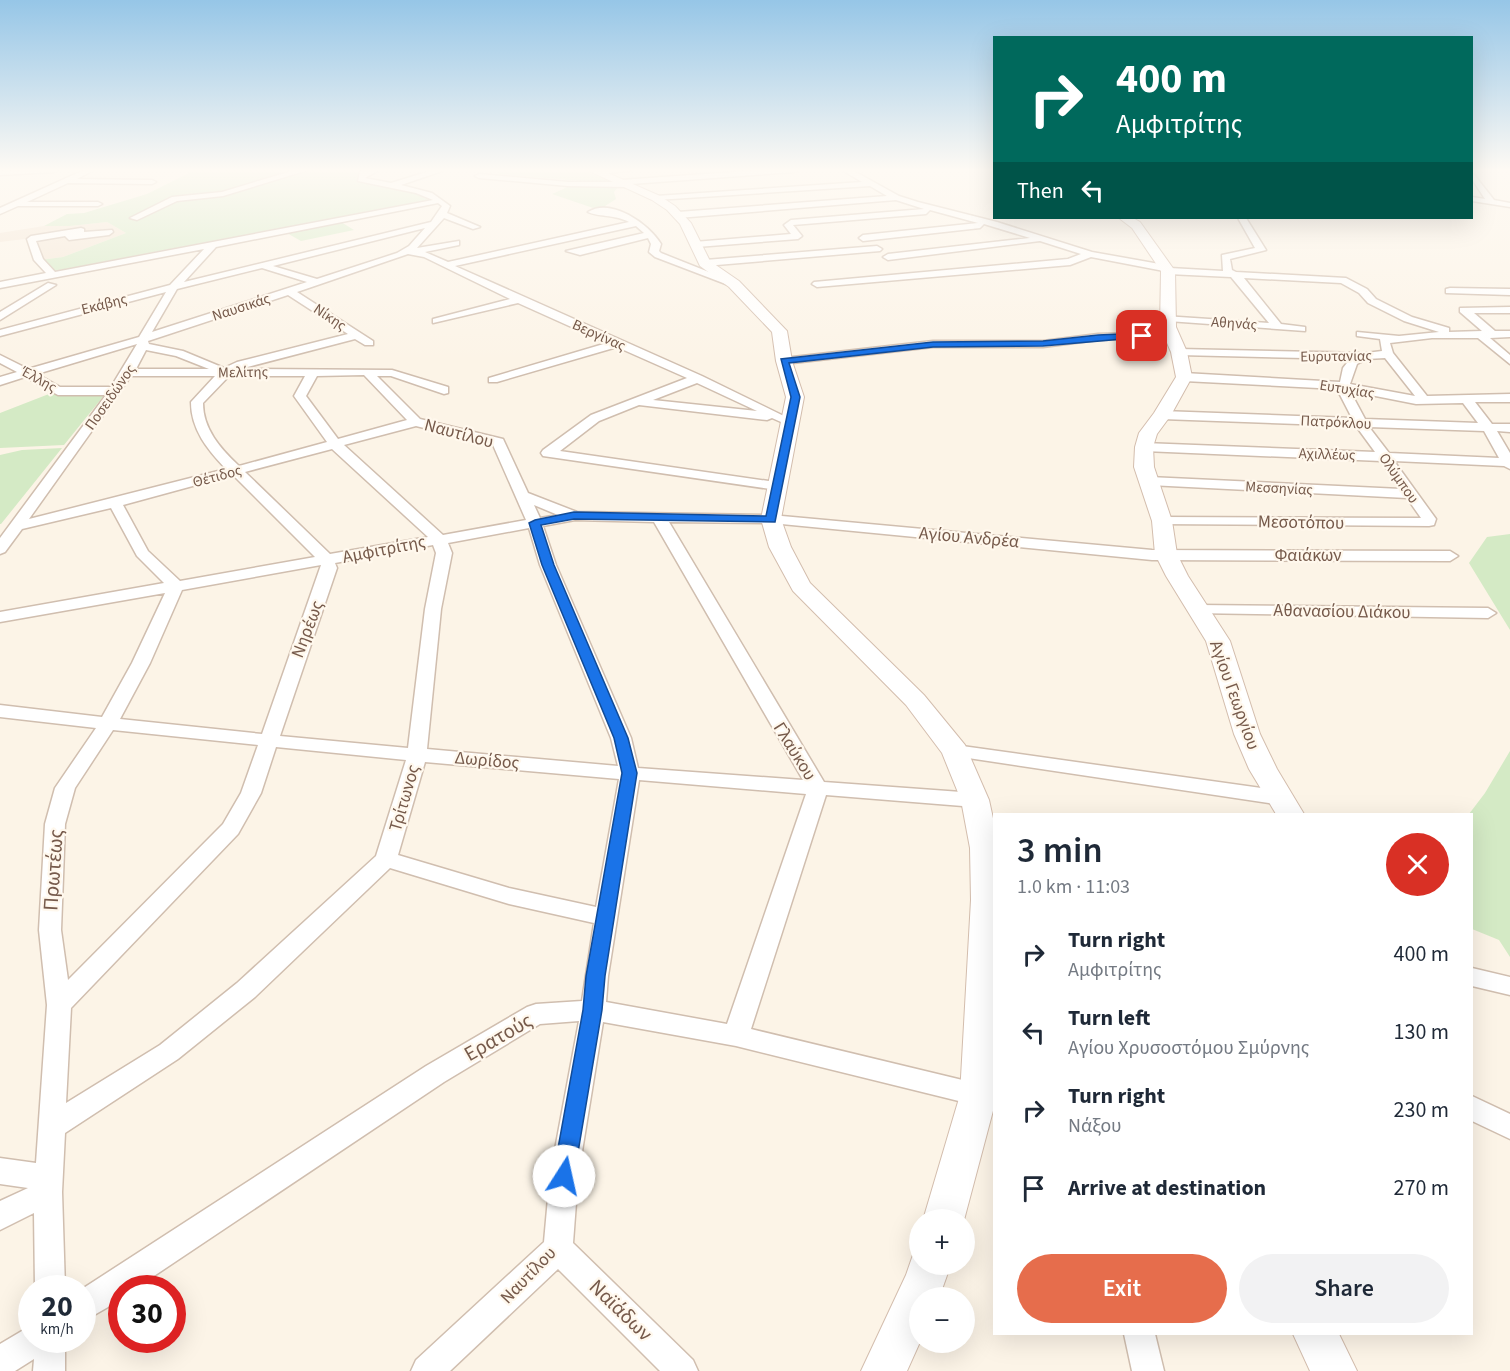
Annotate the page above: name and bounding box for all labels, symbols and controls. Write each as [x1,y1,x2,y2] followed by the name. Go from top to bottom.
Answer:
[1116,49,1227,109] text: 400 m
[1017,60,1095,138] icon: right
[1116,105,1242,144] text: Αμφιτρίτης
[1076,174,1109,207] icon: left
[1017,175,1064,207] text: Then
[209,288,273,327] street label: Ναυσικάς
[79,289,130,320] street label: Εκάβης
[309,299,351,336] street label: Νίκης
[1116,310,1167,361] pin
[1210,311,1258,336] street label: Αθηνάς
[569,314,629,357] street label: Βεργίνας
[1125,319,1158,352] icon: arrive
[1300,345,1373,368] street label: Ευρυτανίας
[80,360,141,435] street label: Ποσειδώνος
[16,361,61,398] street label: Έλλης
[218,362,269,383] street label: Μελίτης
[1318,375,1376,404] street label: Ευτυχίας
[1300,410,1372,435] street label: Πατρόκλου
[421,412,496,455] street label: Ναυτίλου
[1298,443,1356,466] street label: Αχιλλέως
[1374,449,1424,508] street label: Ολύμπου
[190,460,244,493] street label: Θέτιδος
[1245,476,1314,501] street label: Μεσσηνίας
[1258,509,1344,536] street label: Μεσοτόπου
[918,521,1020,554] street label: Αγίου Ανδρέα
[340,529,428,570] street label: Αμφιτρίτης
[1274,543,1342,568] street label: Φαιάκων
[285,597,330,661] street label: Νηρέως
[1273,598,1411,625] street label: Αθανασίου Διάκου
[1203,637,1266,753] street label: Αγίου Γεωργίου
[767,717,822,785] street label: Γλαύκου
[454,745,521,776] street label: Δωρίδος
[383,762,426,835] street label: Τρίτωνος
[1017,825,1103,876] text: 3 min
[35,828,71,912] street label: Πρωτέως
[1386,833,1449,896] button: close
[1017,873,1130,901] text: 1.0 km · 11:03
[1068,924,1165,956] text: Turn right
[1017,938,1050,971] icon: right
[1394,938,1449,970] text: 400 m
[1068,956,1162,984] text: Αμφιτρίτης
[1068,1002,1150,1034] text: Turn left
[458,1005,538,1069] street label: Ερατούς
[1017,1016,1050,1049] icon: left
[1394,1016,1449,1048] text: 130 m
[1068,1034,1309,1062] text: Αγίου Χρυσοστόμου Σμύρνης
[1068,1080,1165,1112] text: Turn right
[1017,1094,1050,1127] icon: right
[1394,1094,1449,1126] text: 230 m
[1068,1112,1121,1140] text: Νάξου
[532,1144,596,1208] position arrow
[1017,1172,1050,1205] icon: arrive
[1068,1172,1266,1204] text: Arrive at destination
[1394,1172,1449,1204] text: 270 m
[909,1209,975,1353] map controls
[909,1209,975,1275] button: +
[495,1241,562,1310] street label: Ναυτίλου
[1017,1254,1227,1323] button: Exit
[1239,1254,1449,1323] button: Share
[583,1272,659,1348] street label: Ναϊάδων
[108,1275,186,1353] speed limit sign: 30
[41,1285,73,1328] text: 20
[909,1287,975,1353] button: −
[40,1319,74,1340] text: km/h

